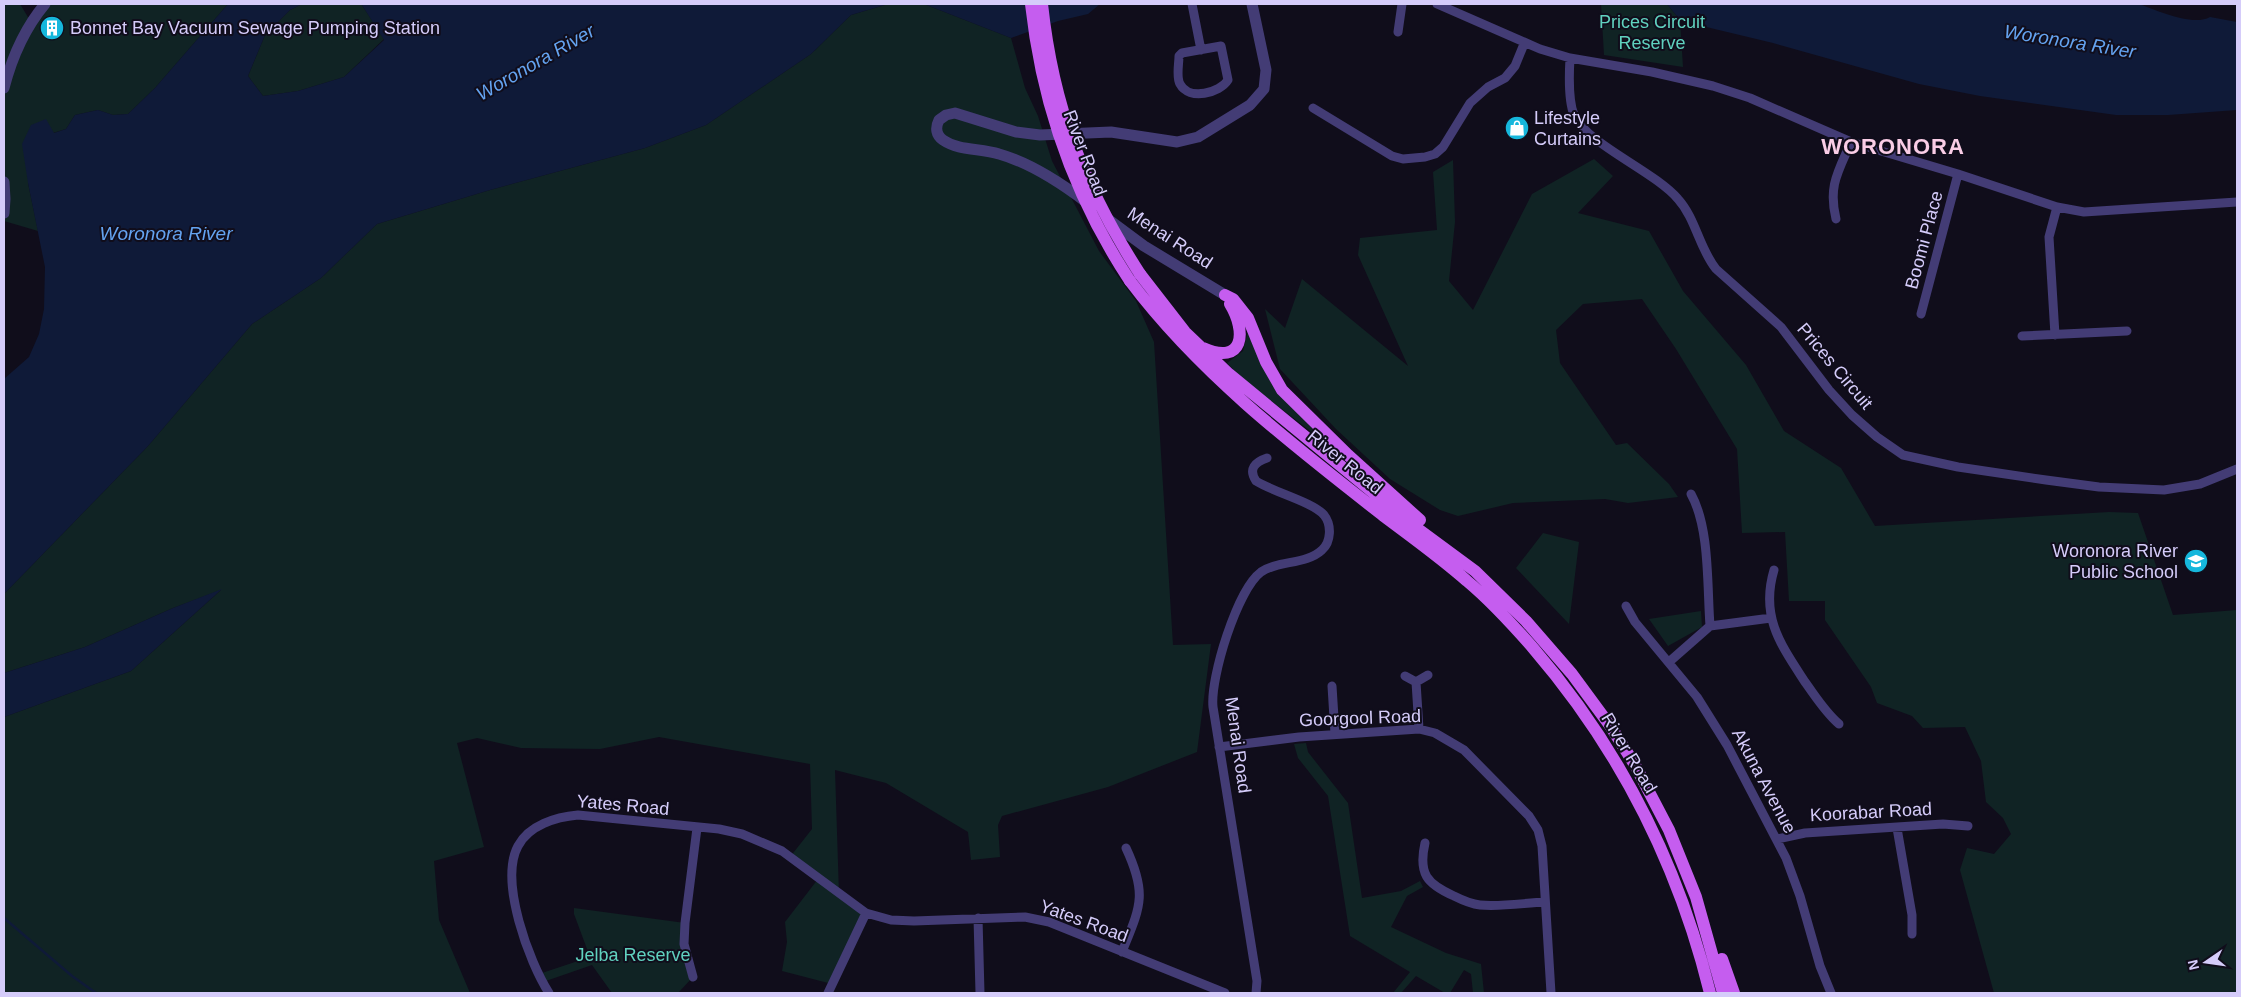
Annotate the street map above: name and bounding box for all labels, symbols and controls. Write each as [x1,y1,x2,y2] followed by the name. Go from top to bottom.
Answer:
[1599,12,1705,53] park label: Prices Circuit Reserve
[39,15,65,41] building icon: Bonnet Bay Vacuum Sewage Pumping Station
[70,18,440,38] place label: Bonnet Bay Vacuum Sewage Pumping Station
[472,20,599,105] water label: Woronora River
[2003,21,2138,62] water label: Woronora River
[1060,107,1110,199] street label: River Road
[1534,108,1601,149] place label: Lifestyle Curtains
[1504,115,1530,141] shop icon: Lifestyle Curtains
[1821,134,1965,159] district label: WORONORA
[1901,189,1947,291] street label: Boomi Place
[1124,203,1216,273] street label: Menai Road
[99,223,233,244] water label: Woronora River
[1793,319,1877,413] street label: Prices Circuit
[1304,426,1386,498] street label: River Road
[2052,541,2178,582] place label: Woronora River Public School
[2183,548,2209,574] school or university icon: Woronora River Public School
[1221,696,1255,794] street label: Menai Road
[1299,706,1421,730] street label: Goorgool Road
[1597,709,1661,797] street label: River Road
[1728,725,1800,837] street label: Akuna Avenue
[576,791,670,819] street label: Yates Road
[1810,799,1932,825] street label: Koorabar Road
[1037,896,1131,946] street label: Yates Road
[2181,937,2231,987] north arrow
[575,945,691,965] park label: Jelba Reserve
[2184,958,2202,972] text: N

